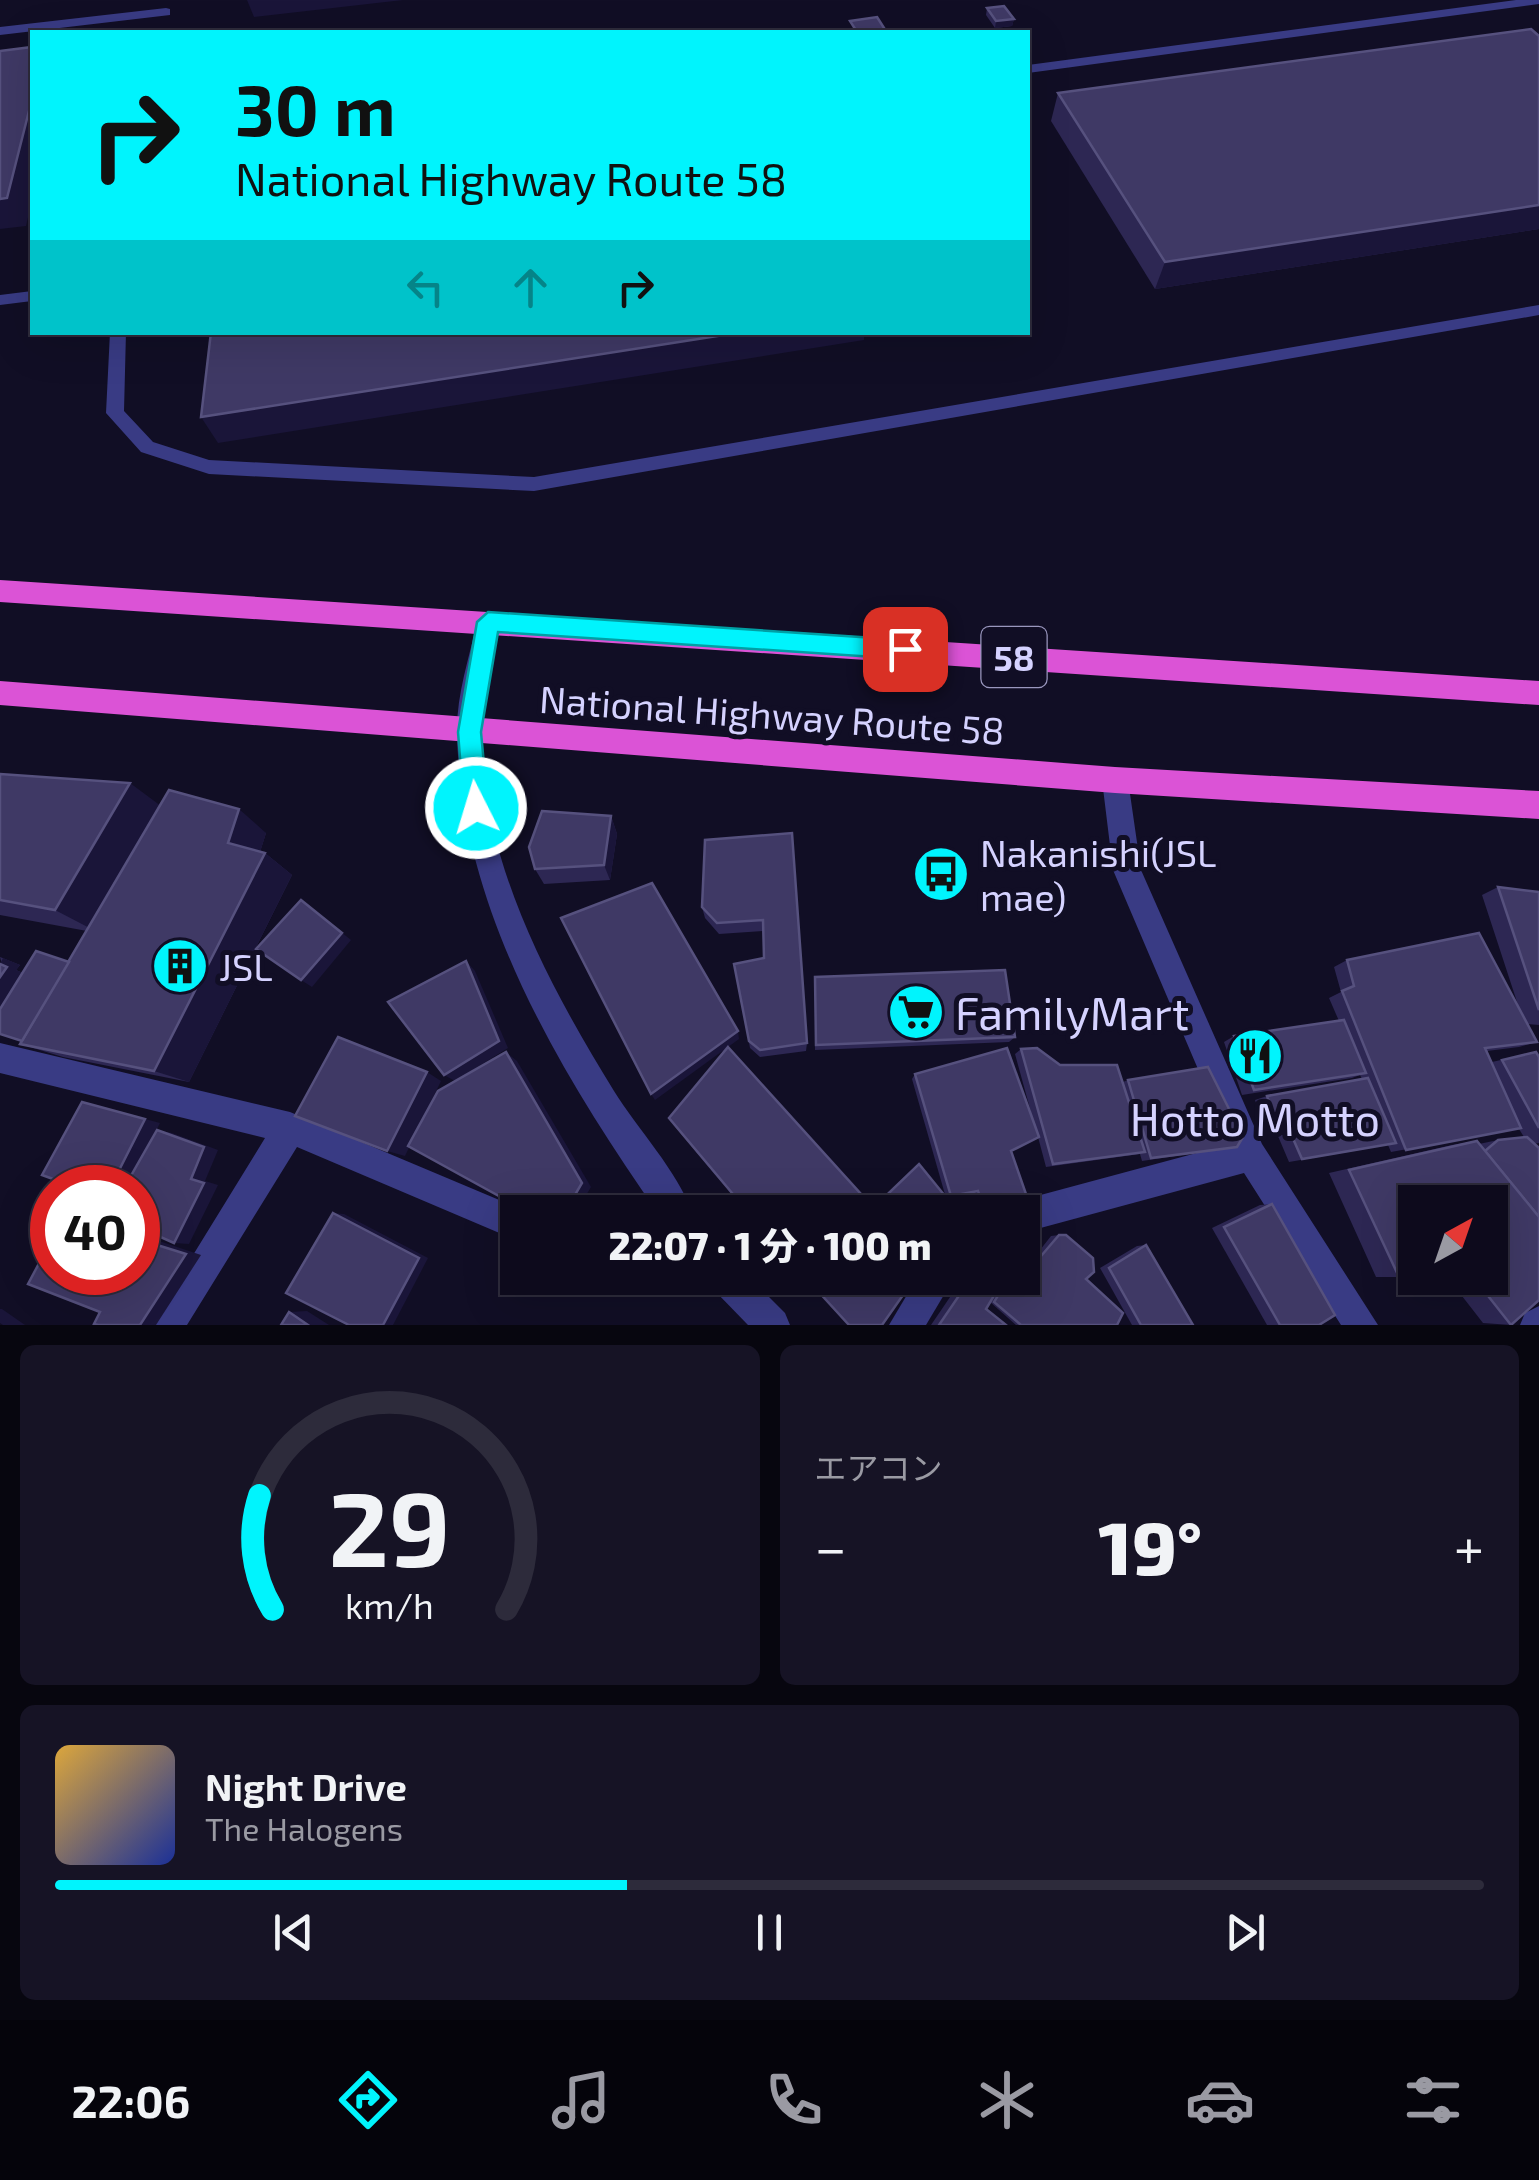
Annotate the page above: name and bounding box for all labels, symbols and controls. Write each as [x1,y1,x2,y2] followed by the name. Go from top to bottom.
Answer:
[235,66,396,150] text: 30 m
[70,70,200,200] icon: right
[235,151,787,205] text: National Highway Route 58
[398,260,453,315] icon: left
[503,260,558,315] icon: ahead
[608,260,663,315] icon: right
[863,607,948,692] pin
[878,622,933,677] icon: arrive
[982,627,1046,687] road number: 58
[538,675,1006,753] street label: National Highway Route 58
[424,756,528,860] position arrow
[980,829,1217,919] place label: Nakanishi(JSL mae)
[911,844,971,904] bus stop icon: Nakanishi(JSL mae)
[150,936,210,996] building icon: JSL
[219,943,273,989] place label: JSL
[886,982,946,1042] supermarket icon: FamilyMart
[955,985,1189,1039] place label: FamilyMart
[1225,1026,1285,1086] restaurant icon: Hotto Motto
[1130,1091,1380,1145] place label: Hotto Motto
[30,1165,160,1295] speed limit sign: 40
[1398,1185,1508,1295] north arrow
[1398,1185,1508,1295] map controls
[608,1222,932,1268] text: 22:07 · 1 分 · 100 m
[815,1448,943,1486] text: エアコン
[329,1463,451,1588] text: 29
[1098,1500,1202,1590] text: 19°
[815,1513,847,1579] text: −
[1454,1513,1484,1579] text: +
[345,1583,434,1626] text: km/h
[205,1763,407,1809] text: Night Drive
[205,1809,403,1847] text: The Halogens
[266,1905,321,1960] icon: previous
[742,1905,797,1960] icon: pause
[1218,1905,1273,1960] icon: next
[333,2065,403,2135] icon: directions
[546,2065,616,2135] icon: music
[759,2065,829,2135] icon: phone
[972,2065,1042,2135] icon: climate
[1185,2065,1255,2135] icon: car
[1398,2065,1468,2135] icon: filters
[71,2073,190,2127] text: 22:06

